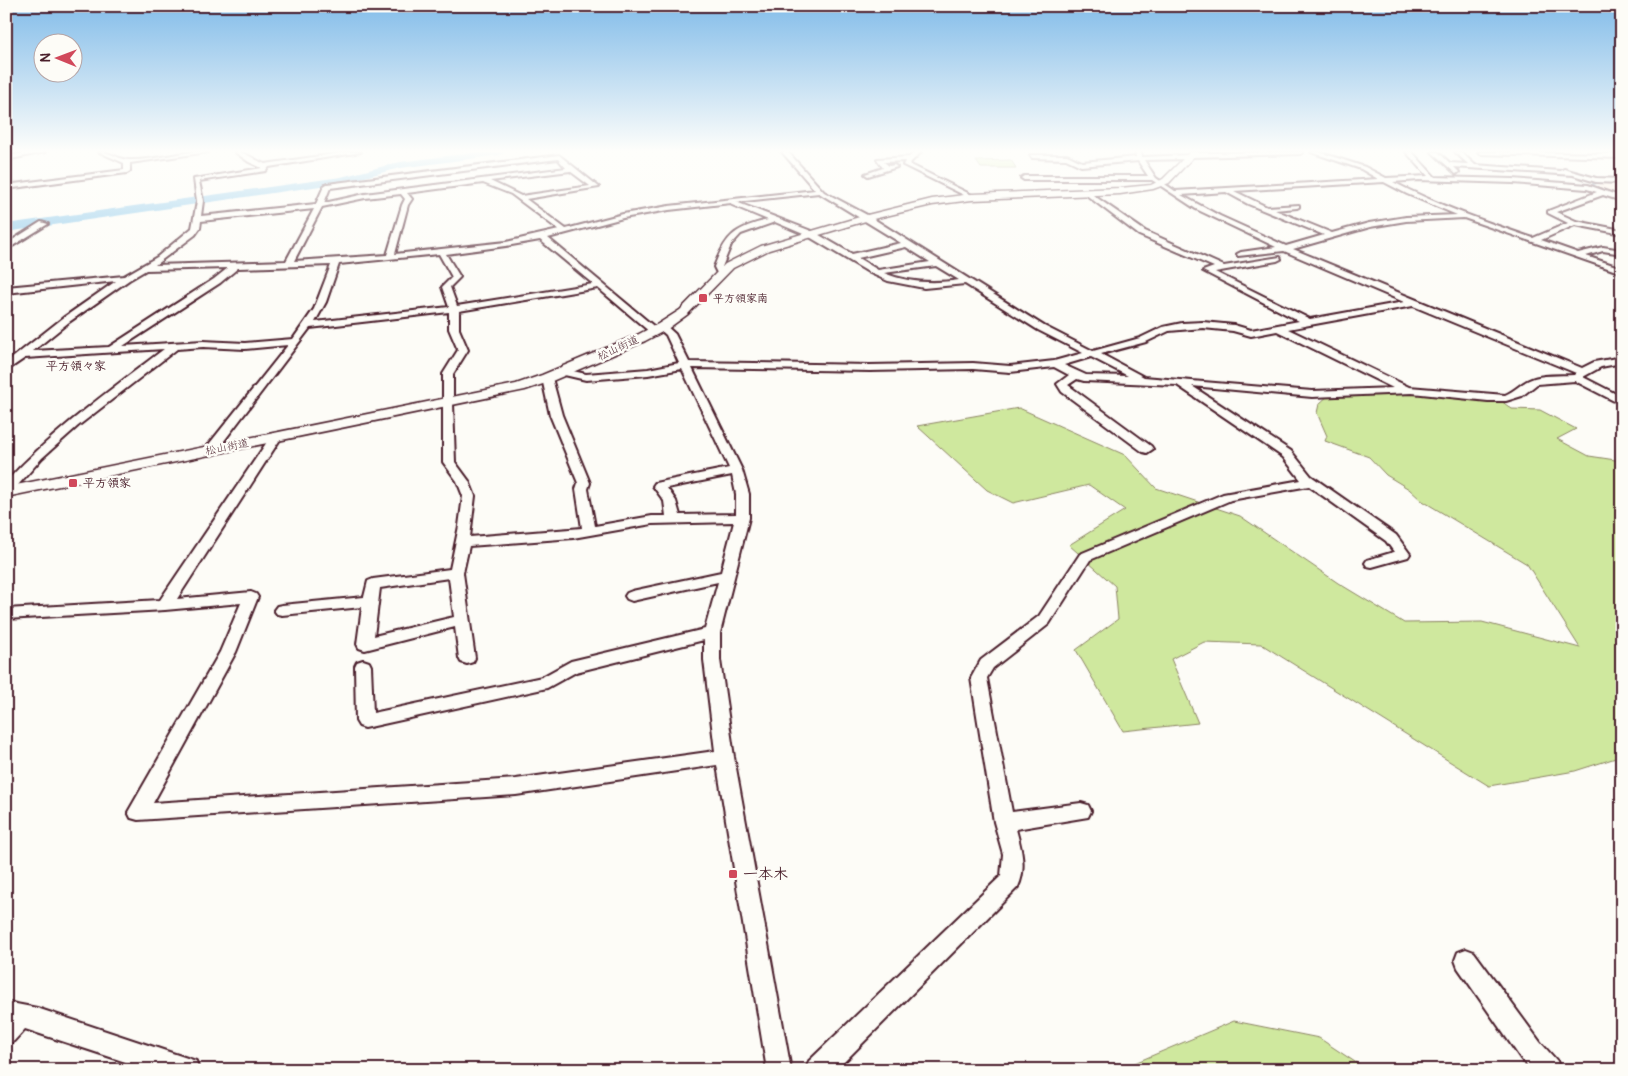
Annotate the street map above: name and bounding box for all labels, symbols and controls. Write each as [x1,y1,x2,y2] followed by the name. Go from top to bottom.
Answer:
[32,32,82,82] north arrow
[37,53,54,63] text: N
[697,292,709,304] marker: 平方領家南
[713,292,768,305] place label: 平方領家南
[595,333,641,363] street label: 松山街道
[46,359,106,374] district label: 平方領々家
[204,436,250,458] street label: 松山街道
[83,476,131,491] place label: 平方領家
[67,477,79,489] marker: 平方領家
[743,865,788,884] place label: 一本木
[727,868,739,880] marker: 一本木

